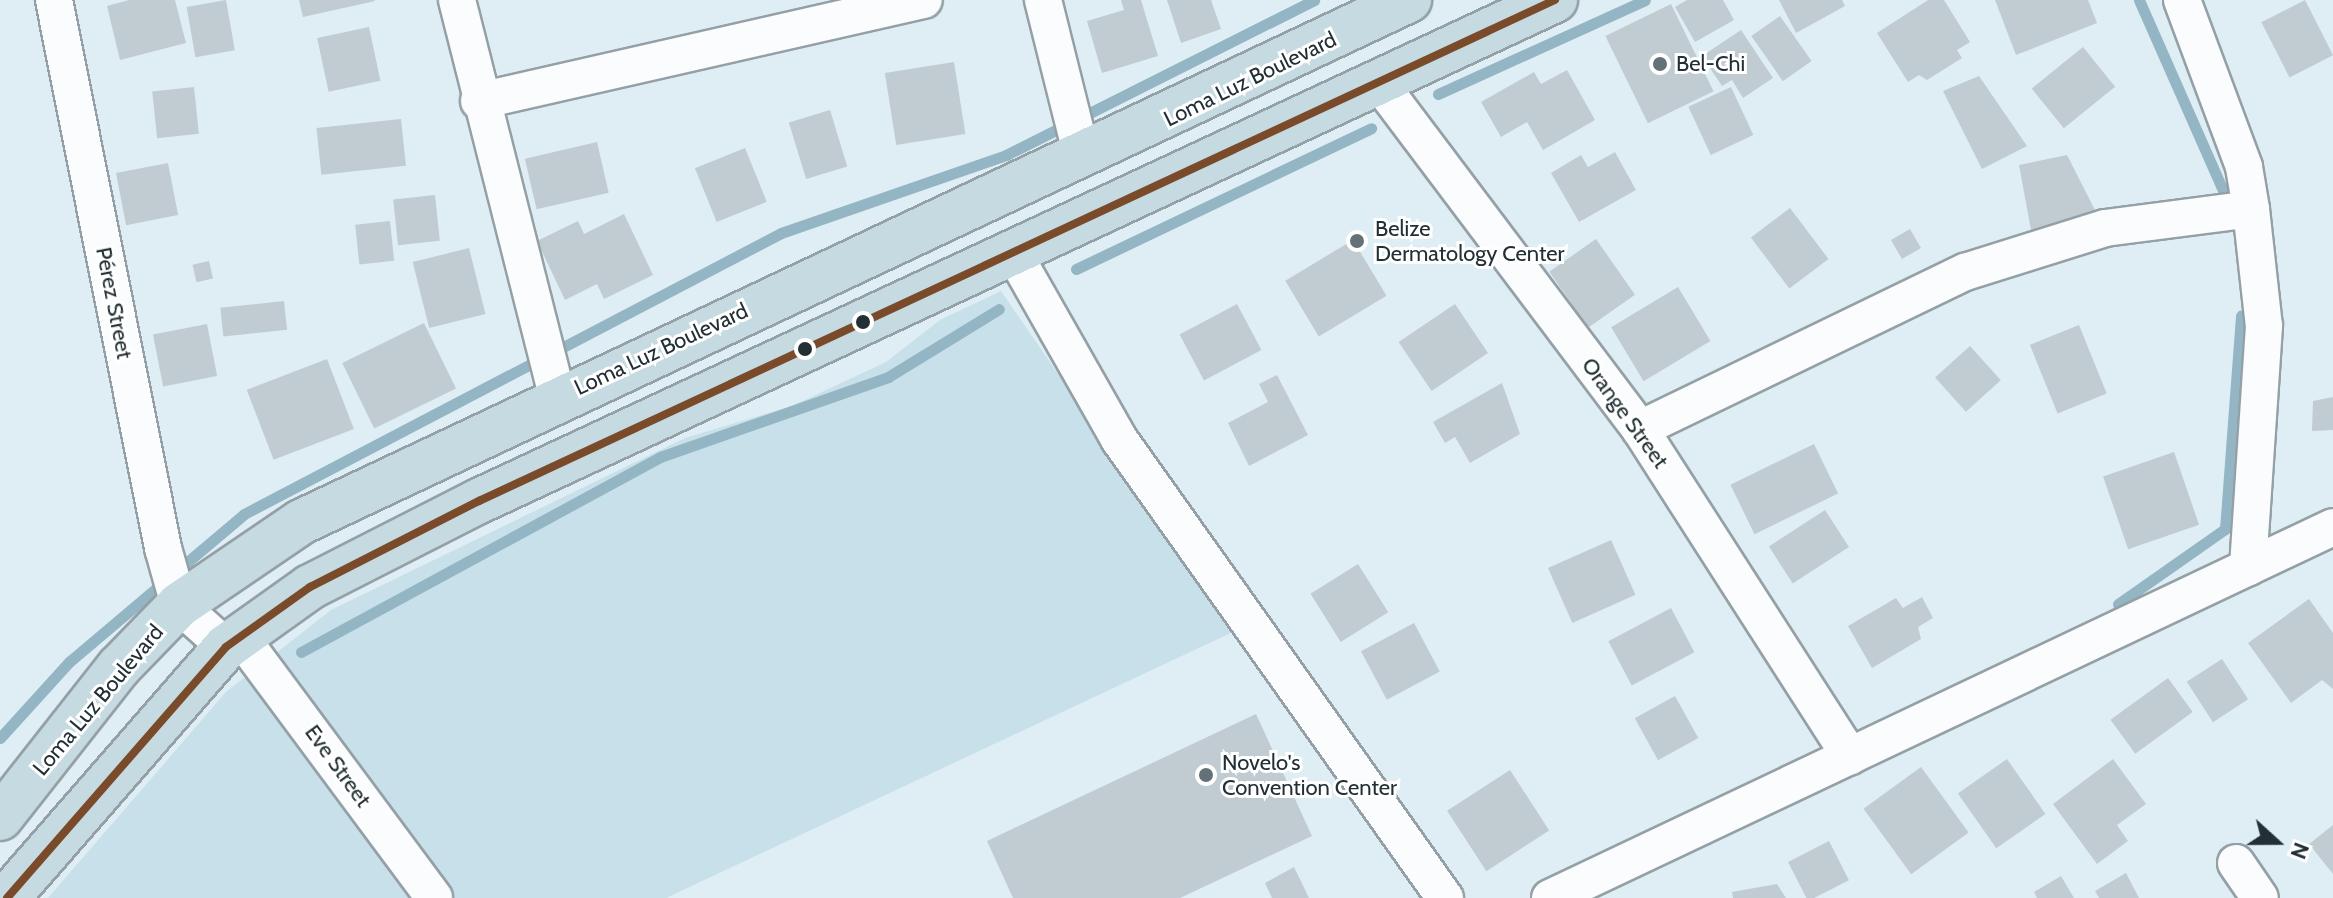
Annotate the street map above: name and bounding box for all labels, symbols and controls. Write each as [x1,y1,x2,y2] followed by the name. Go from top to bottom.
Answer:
[1159,26,1341,132] street label: Loma Luz Boulevard
[1676,51,1745,77] place label: Bel-Chi
[1651,55,1669,73] marker: Bel-Chi
[1375,215,1565,266] place label: Belize Dermatology Center
[1346,230,1368,252] marker: Belize Dermatology Center
[90,245,138,361] street label: Pérez Street
[570,297,752,401] street label: Loma Luz Boulevard
[855,314,871,330] unlabelled marker
[797,341,813,357] unlabelled marker
[1576,353,1674,473] street label: Orange Street
[27,619,169,781] street label: Loma Luz Boulevard
[299,720,377,812] street label: Eve Street
[1222,749,1397,800] place label: Novelo's Convention Center
[1197,766,1215,784] marker: Novelo's Convention Center
[2237,802,2317,882] north arrow
[2284,839,2315,863] text: N

